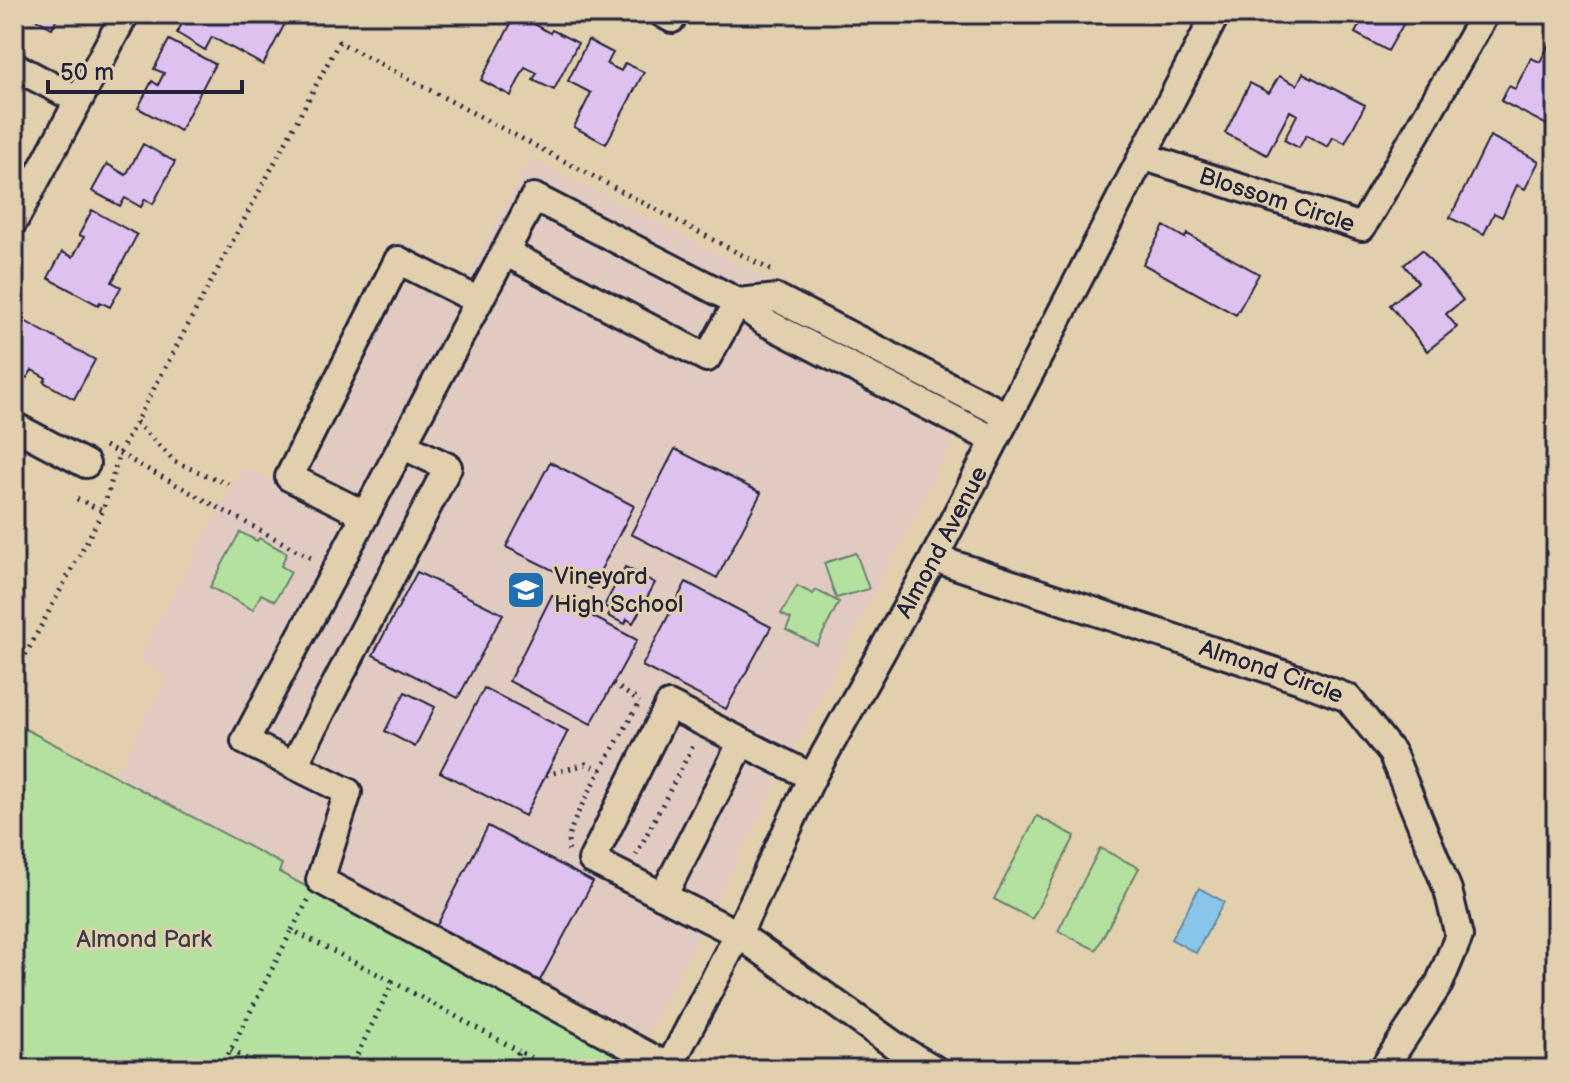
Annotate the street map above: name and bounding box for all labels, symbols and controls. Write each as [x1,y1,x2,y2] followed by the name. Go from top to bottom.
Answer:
[48,44,242,94] scale bar
[60,58,114,87] text: 50 m
[1195,161,1359,239] street label: Blossom Circle
[890,461,994,623] street label: Almond Avenue
[554,562,683,619] place label: Vineyard High School
[505,569,547,611] school or university icon: Vineyard High School
[1196,633,1348,710] street label: Almond Circle
[76,925,212,954] park label: Almond Park

